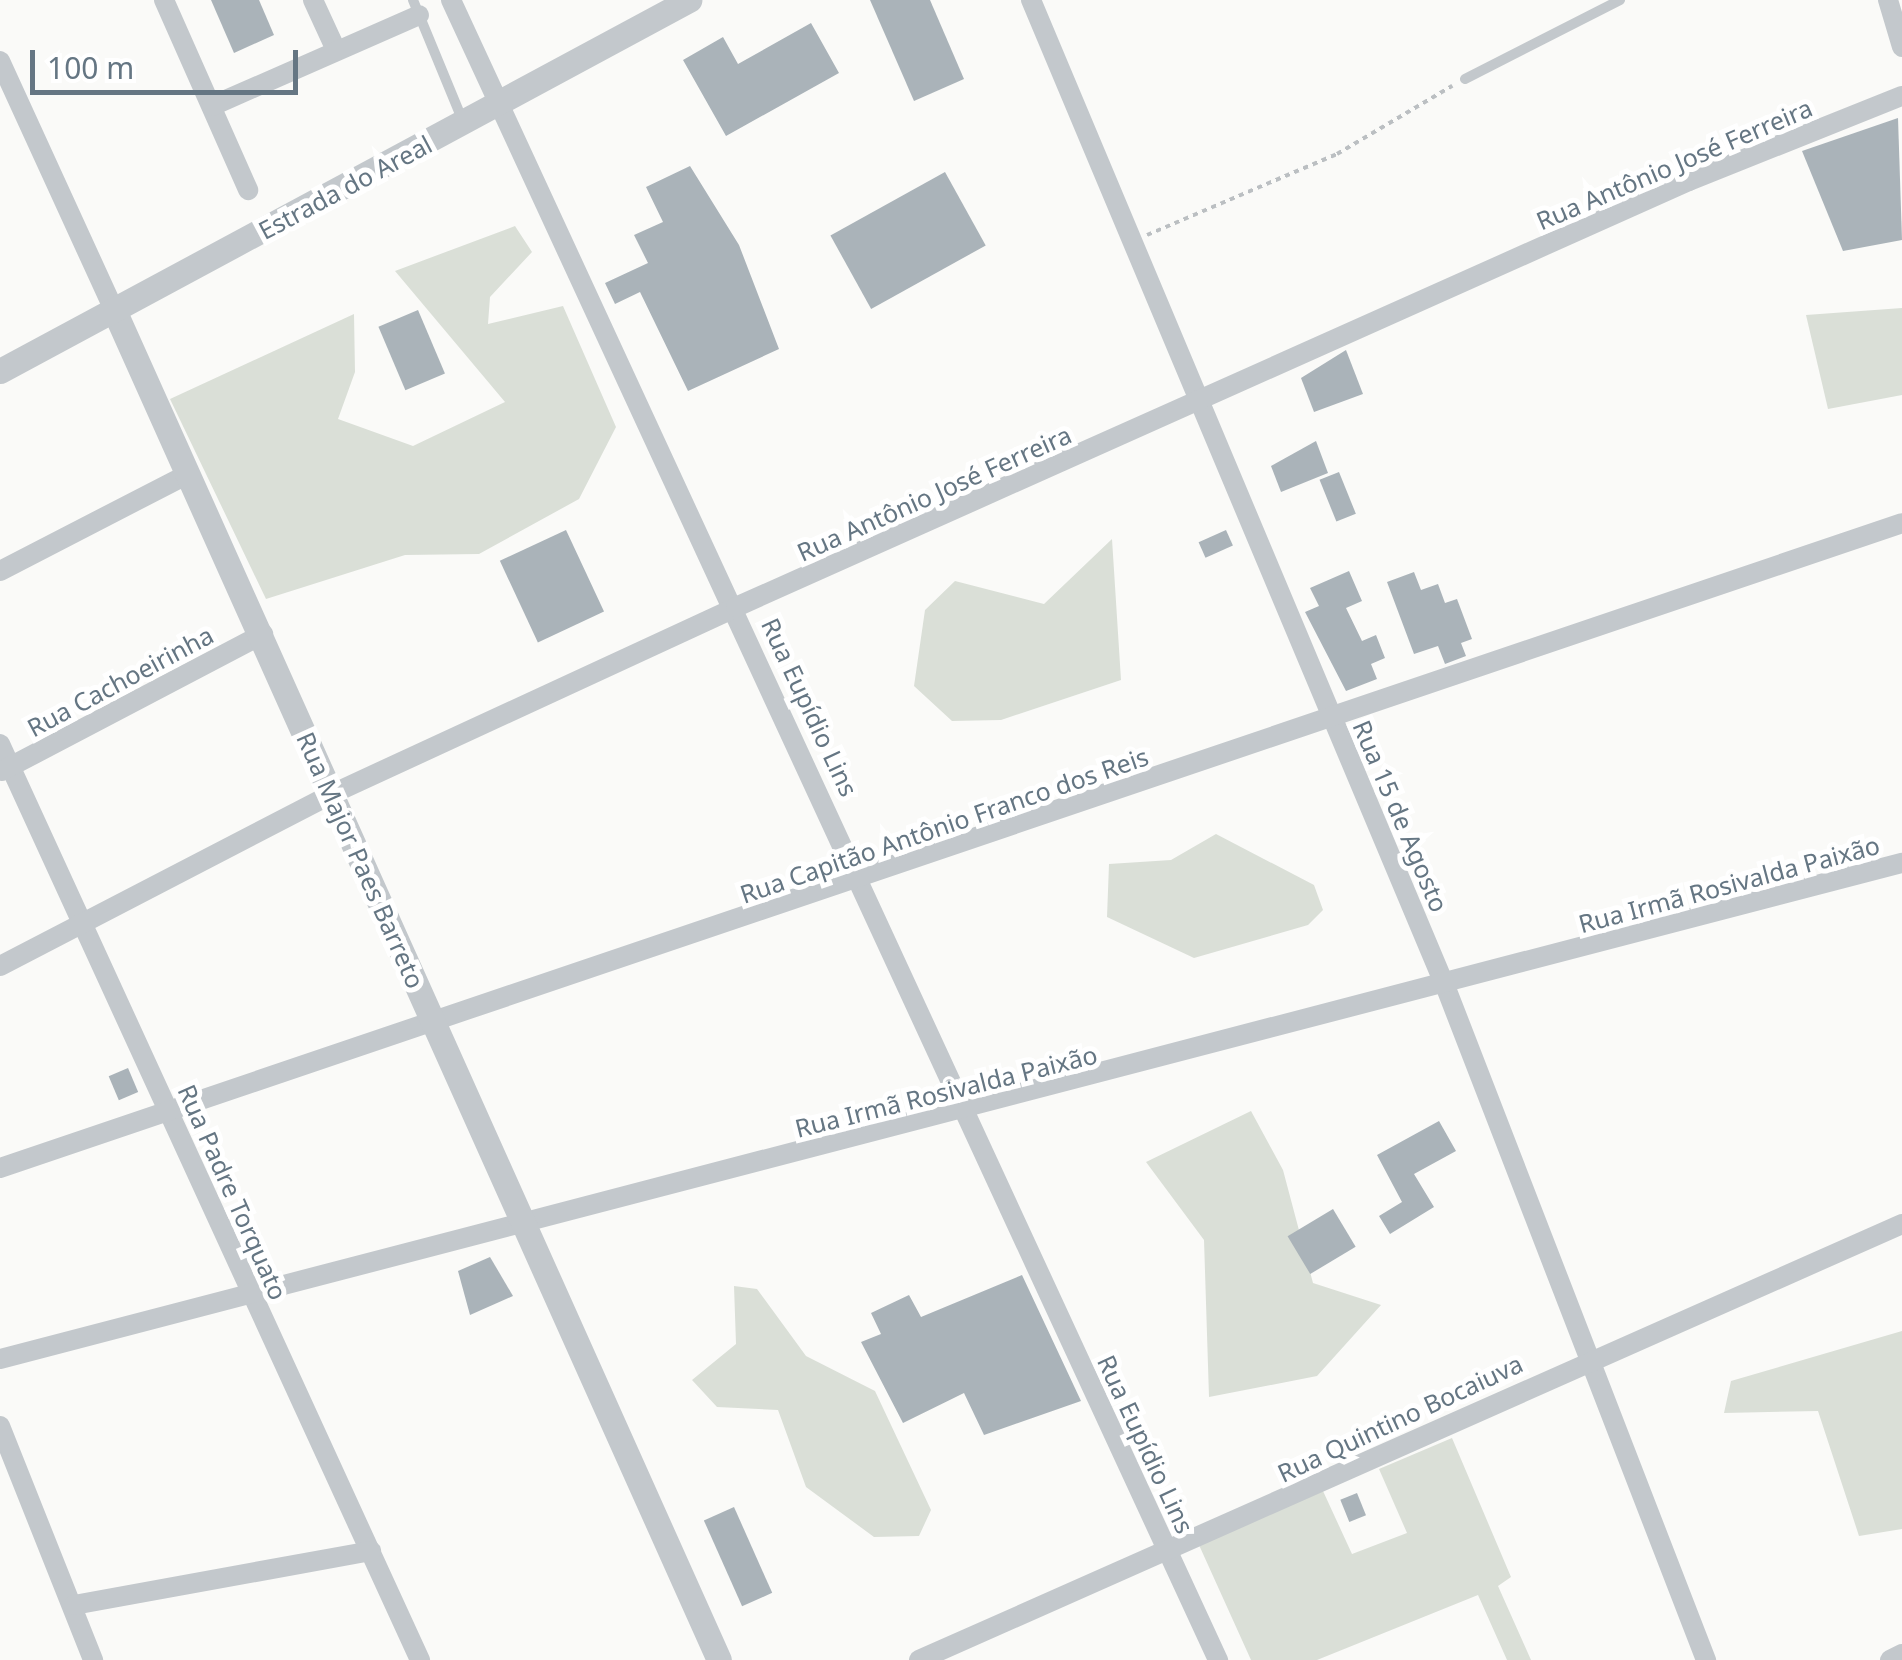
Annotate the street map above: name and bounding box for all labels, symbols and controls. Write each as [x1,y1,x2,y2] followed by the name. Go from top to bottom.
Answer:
[35,30,302,92] scale bar
[47,47,134,88] text: 100 m
[1532,92,1816,236] street label: Rua Antônio José Ferreira
[253,129,437,245] street label: Estrada do Areal
[792,419,1076,567] street label: Rua Antônio José Ferreira
[756,613,864,801] street label: Rua Eupídio Lins
[22,619,218,743] street label: Rua Cachoeirinha
[1347,716,1455,916] street label: Rua 15 de Agosto
[291,727,431,993] street label: Rua Major Paes Barreto
[736,741,1152,909] street label: Rua Capitão Antônio Franco dos Reis
[1575,829,1883,939] street label: Rua Irmã Rosivalda Paixão
[792,1039,1100,1143] street label: Rua Irmã Rosivalda Paixão
[172,1080,294,1304] street label: Rua Padre Torquato
[1273,1348,1527,1488] street label: Rua Quintino Bocaiuva
[1092,1350,1200,1538] street label: Rua Eupídio Lins

